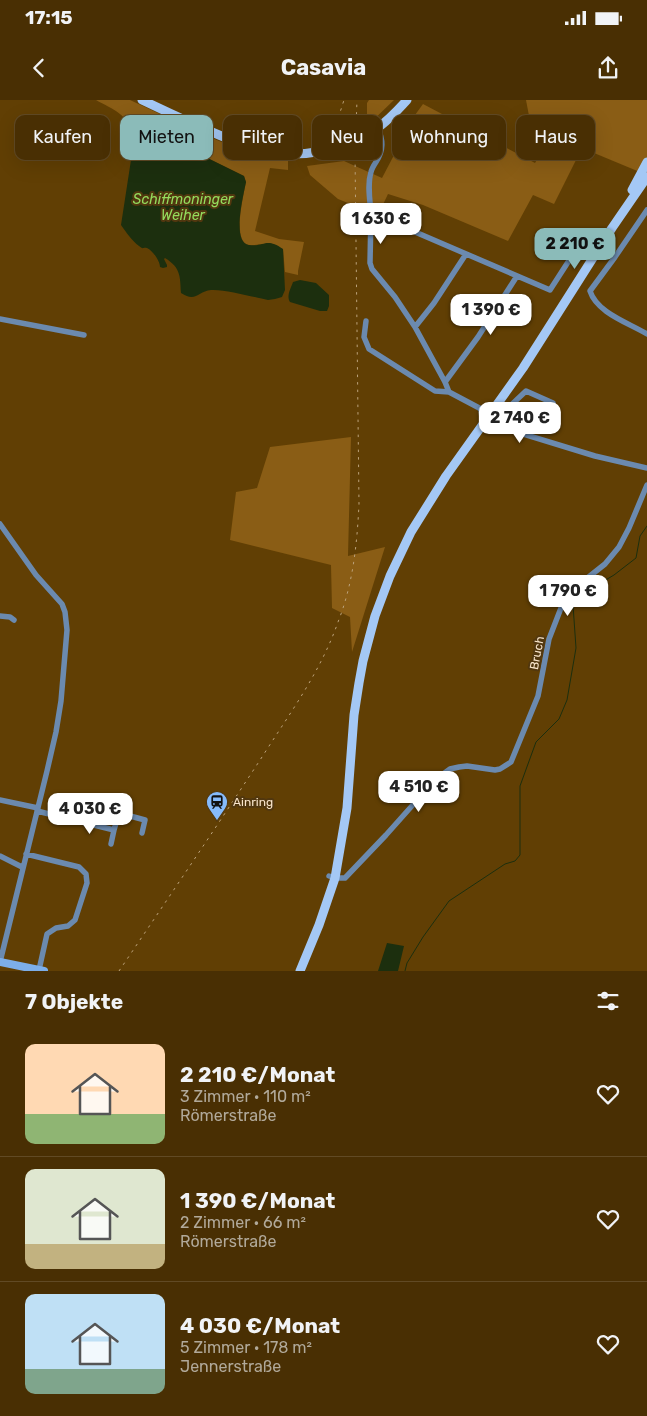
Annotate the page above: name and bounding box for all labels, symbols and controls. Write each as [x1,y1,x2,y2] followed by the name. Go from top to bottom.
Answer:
[25,6,73,29] text: 17:15
[25,54,53,82] icon: back
[281,54,366,81] text: Casavia
[594,54,622,82] icon: share
[15,115,110,160] chip: Kaufen
[120,115,213,160] chip: Mieten
[223,115,302,160] chip: Filter
[312,115,382,160] chip: Neu
[392,115,506,160] chip: Wohnung
[516,115,595,160] chip: Haus
[133,191,234,224] water label: Schiffmoninger Weiher
[335,202,427,245] pin: 1 630 €
[351,209,411,228] text: 1 630 €
[529,228,621,270] pin: 2 210 €
[545,234,605,253] text: 2 210 €
[445,294,537,336] pin: 1 390 €
[461,300,521,319] text: 1 390 €
[474,402,566,444] pin: 2 740 €
[490,408,550,427] text: 2 740 €
[522,574,614,617] pin: 1 790 €
[539,581,597,600] text: 1 790 €
[527,635,547,671] street label: Bruch
[373,770,465,813] pin: 4 510 €
[389,777,449,796] text: 4 510 €
[205,790,229,821] station icon: Ainring
[44,792,136,835] pin: 4 030 €
[233,795,273,809] place label: Ainring
[59,799,121,818] text: 4 030 €
[594,987,622,1015] icon: filters
[25,989,123,1014] text: 7 Objekte
[180,1062,335,1087] text: 2 210 €/Monat
[65,1064,125,1124] icon: home
[594,1080,622,1108] icon: heart
[180,1087,311,1106] text: 3 Zimmer · 110 m²
[180,1106,276,1125] text: Römerstraße
[180,1188,335,1213] text: 1 390 €/Monat
[65,1189,125,1249] icon: home
[594,1205,622,1233] icon: heart
[180,1213,306,1232] text: 2 Zimmer · 66 m²
[180,1232,276,1251] text: Römerstraße
[180,1313,340,1338] text: 4 030 €/Monat
[65,1314,125,1374] icon: home
[594,1330,622,1358] icon: heart
[180,1338,312,1357] text: 5 Zimmer · 178 m²
[180,1357,281,1376] text: Jennerstraße

